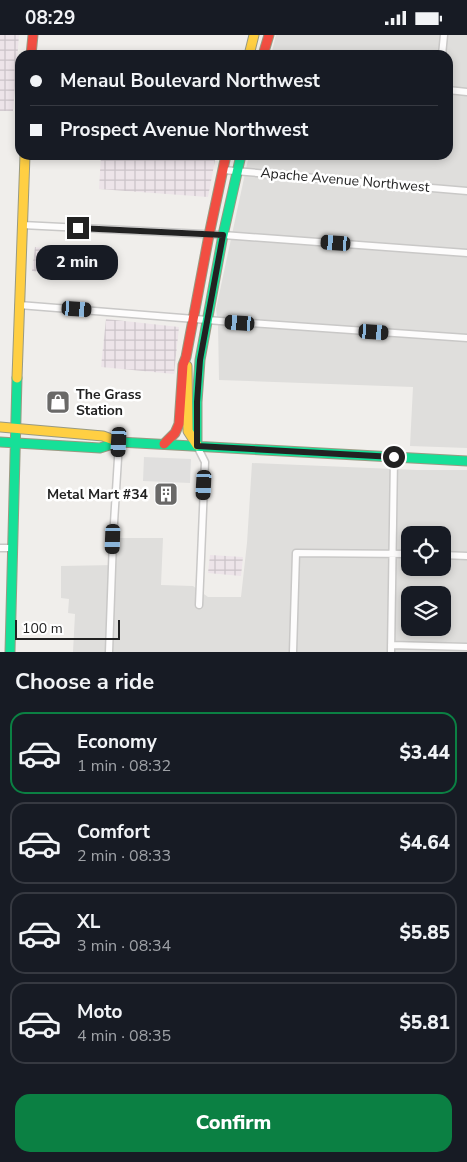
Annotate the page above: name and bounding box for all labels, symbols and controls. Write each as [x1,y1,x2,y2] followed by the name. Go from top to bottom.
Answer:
[25,5,75,31] text: 08:29
[60,68,320,94] text: Menaul Boulevard Northwest
[60,117,308,143] text: Prospect Avenue Northwest
[260,163,430,197] street label: Apache Avenue Northwest
[67,217,89,239] route end
[320,234,351,252] car
[37,245,119,281] callout: 2 min
[56,251,98,273] text: 2 min
[61,300,92,318] car
[224,314,255,332] car
[358,323,389,341] car
[76,385,141,420] place label: The Grass Station
[45,389,71,415] shop icon: The Grass Station
[110,427,127,457] car
[383,446,405,468] route start
[195,470,212,500] car
[153,481,179,507] building icon: Metal Mart #34
[47,485,149,504] place label: Metal Mart #34
[104,524,121,554] car
[401,526,451,636] map controls
[401,526,451,576] button: locate
[401,586,451,636] button: layers
[15,617,120,640] scale bar
[22,619,63,638] text: 100 m
[15,667,154,697] text: Choose a ride
[77,729,157,755] text: Economy
[17,731,62,776] icon: car
[399,740,450,766] text: $3.44
[77,755,171,777] text: 1 min · 08:32
[77,819,150,845] text: Comfort
[17,821,62,866] icon: car
[399,830,450,856] text: $4.64
[77,845,171,867] text: 2 min · 08:33
[77,909,100,935] text: XL
[17,911,62,956] icon: car
[399,920,450,946] text: $5.85
[77,935,171,957] text: 3 min · 08:34
[77,999,123,1025] text: Moto
[17,1001,62,1046] icon: car
[399,1010,450,1036] text: $5.81
[77,1025,171,1047] text: 4 min · 08:35
[15,1094,452,1152] button: Confirm

